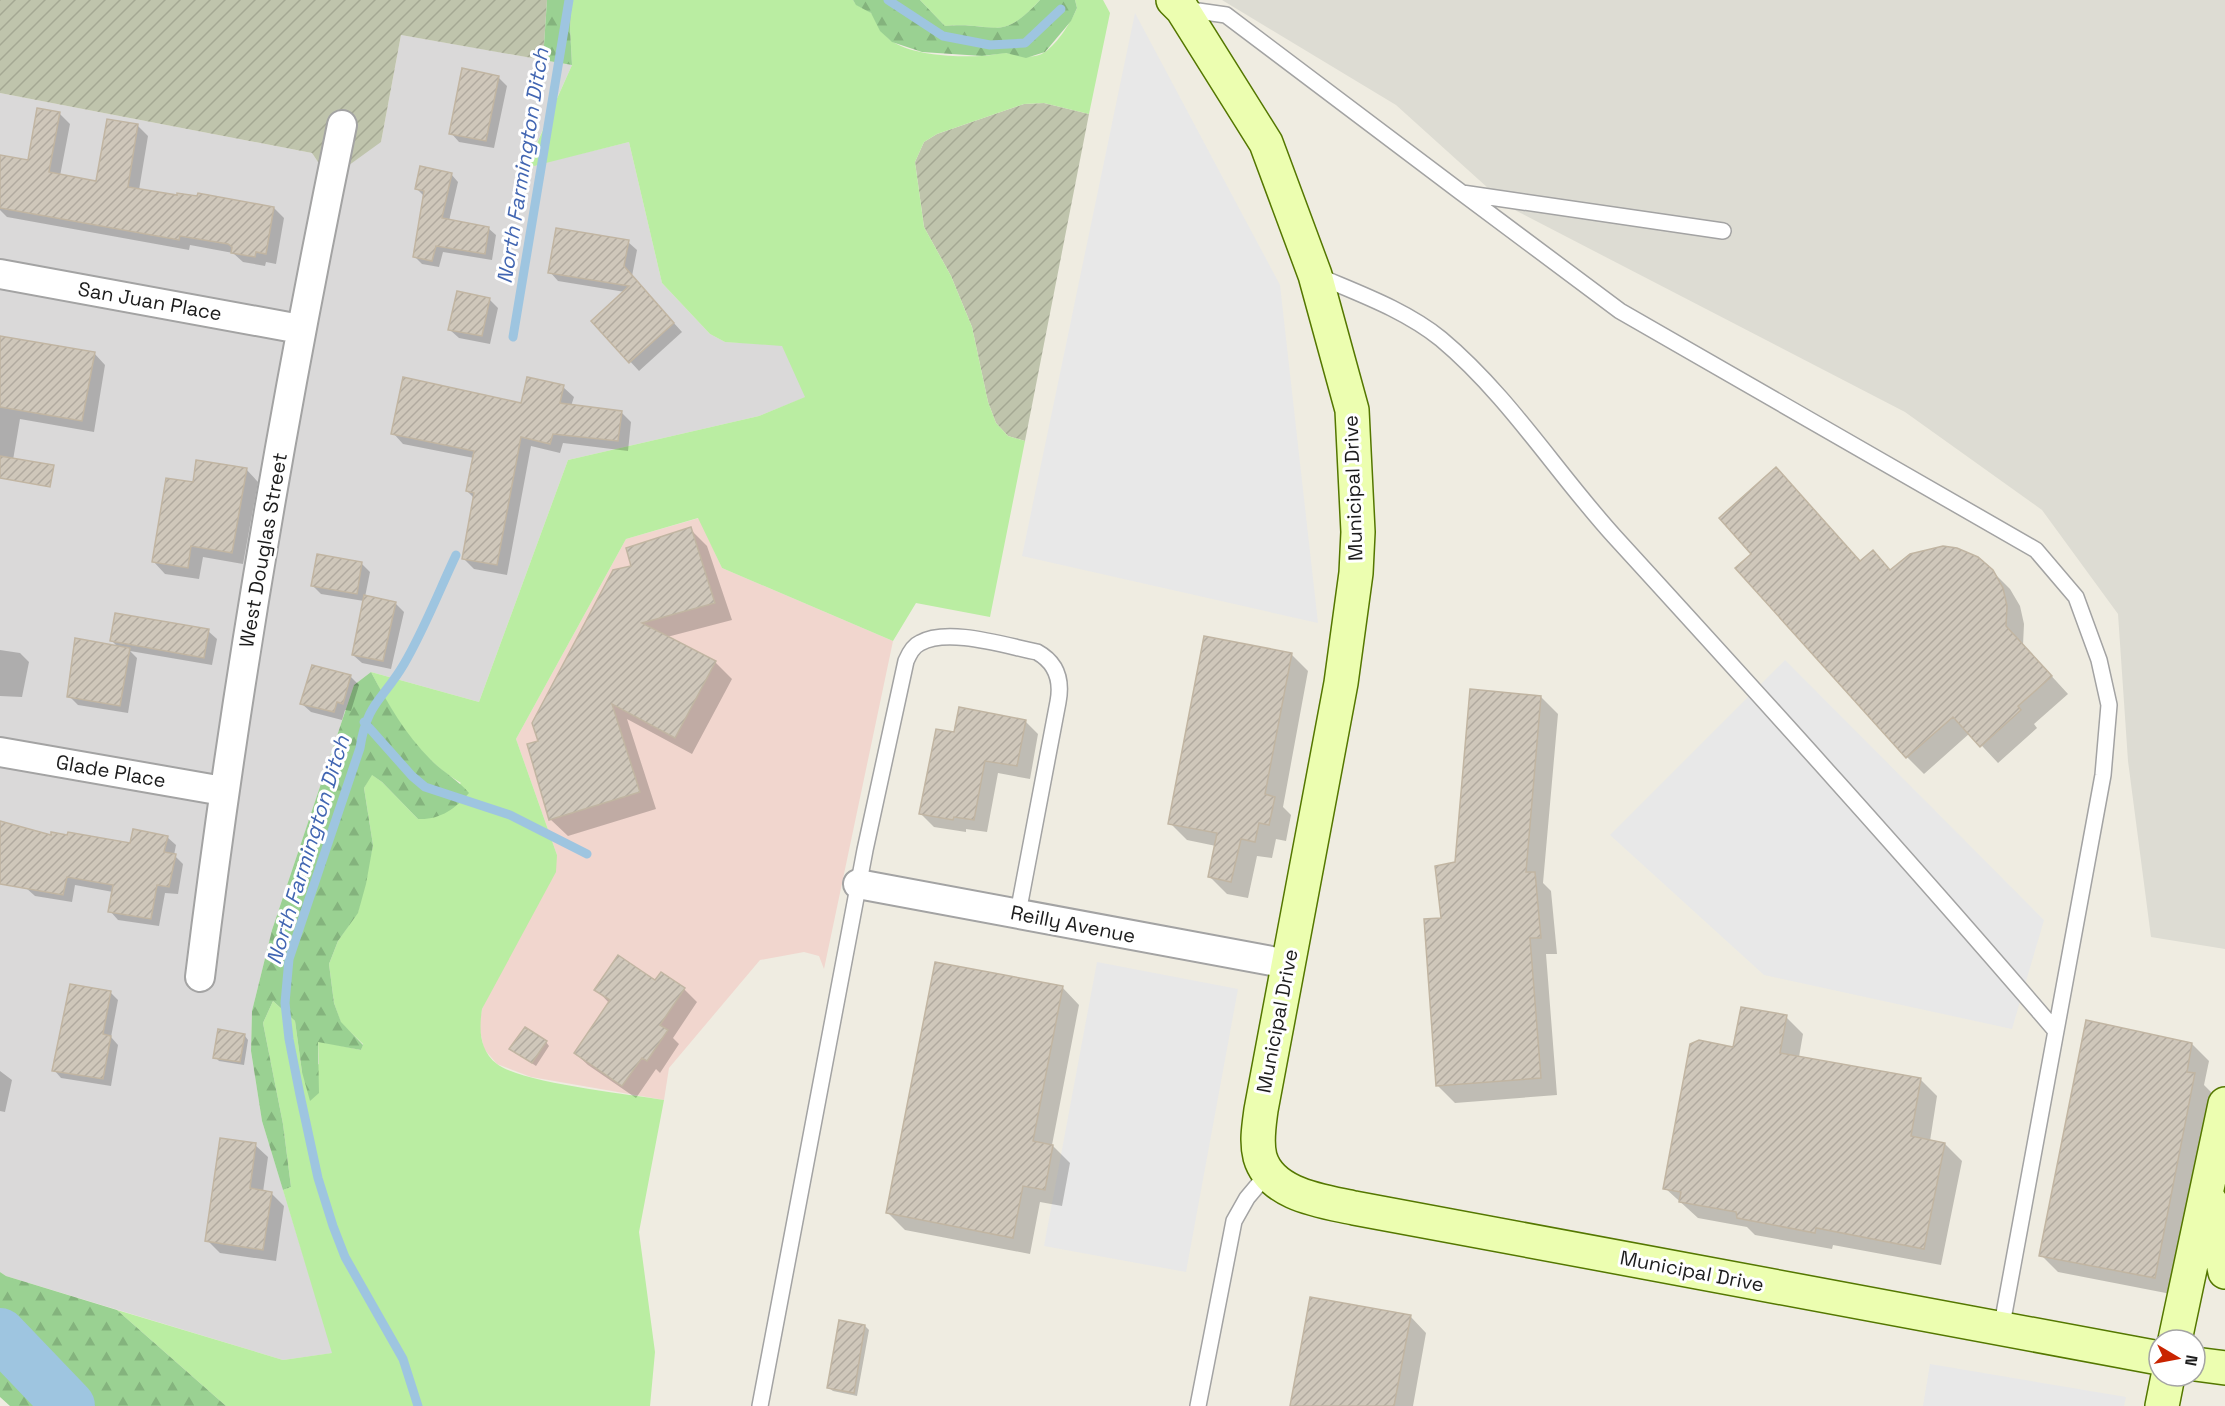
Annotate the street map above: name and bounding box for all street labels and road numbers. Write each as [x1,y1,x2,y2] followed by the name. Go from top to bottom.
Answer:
[76,276,224,326] street label: San Juan Place
[1337,415,1369,561] street label: Municipal Drive
[233,450,293,650] street label: West Douglas Street
[54,749,168,793] street label: Glade Place
[1008,899,1138,949] street label: Reilly Avenue
[1250,947,1304,1095] street label: Municipal Drive
[1618,1244,1766,1298] street label: Municipal Drive

